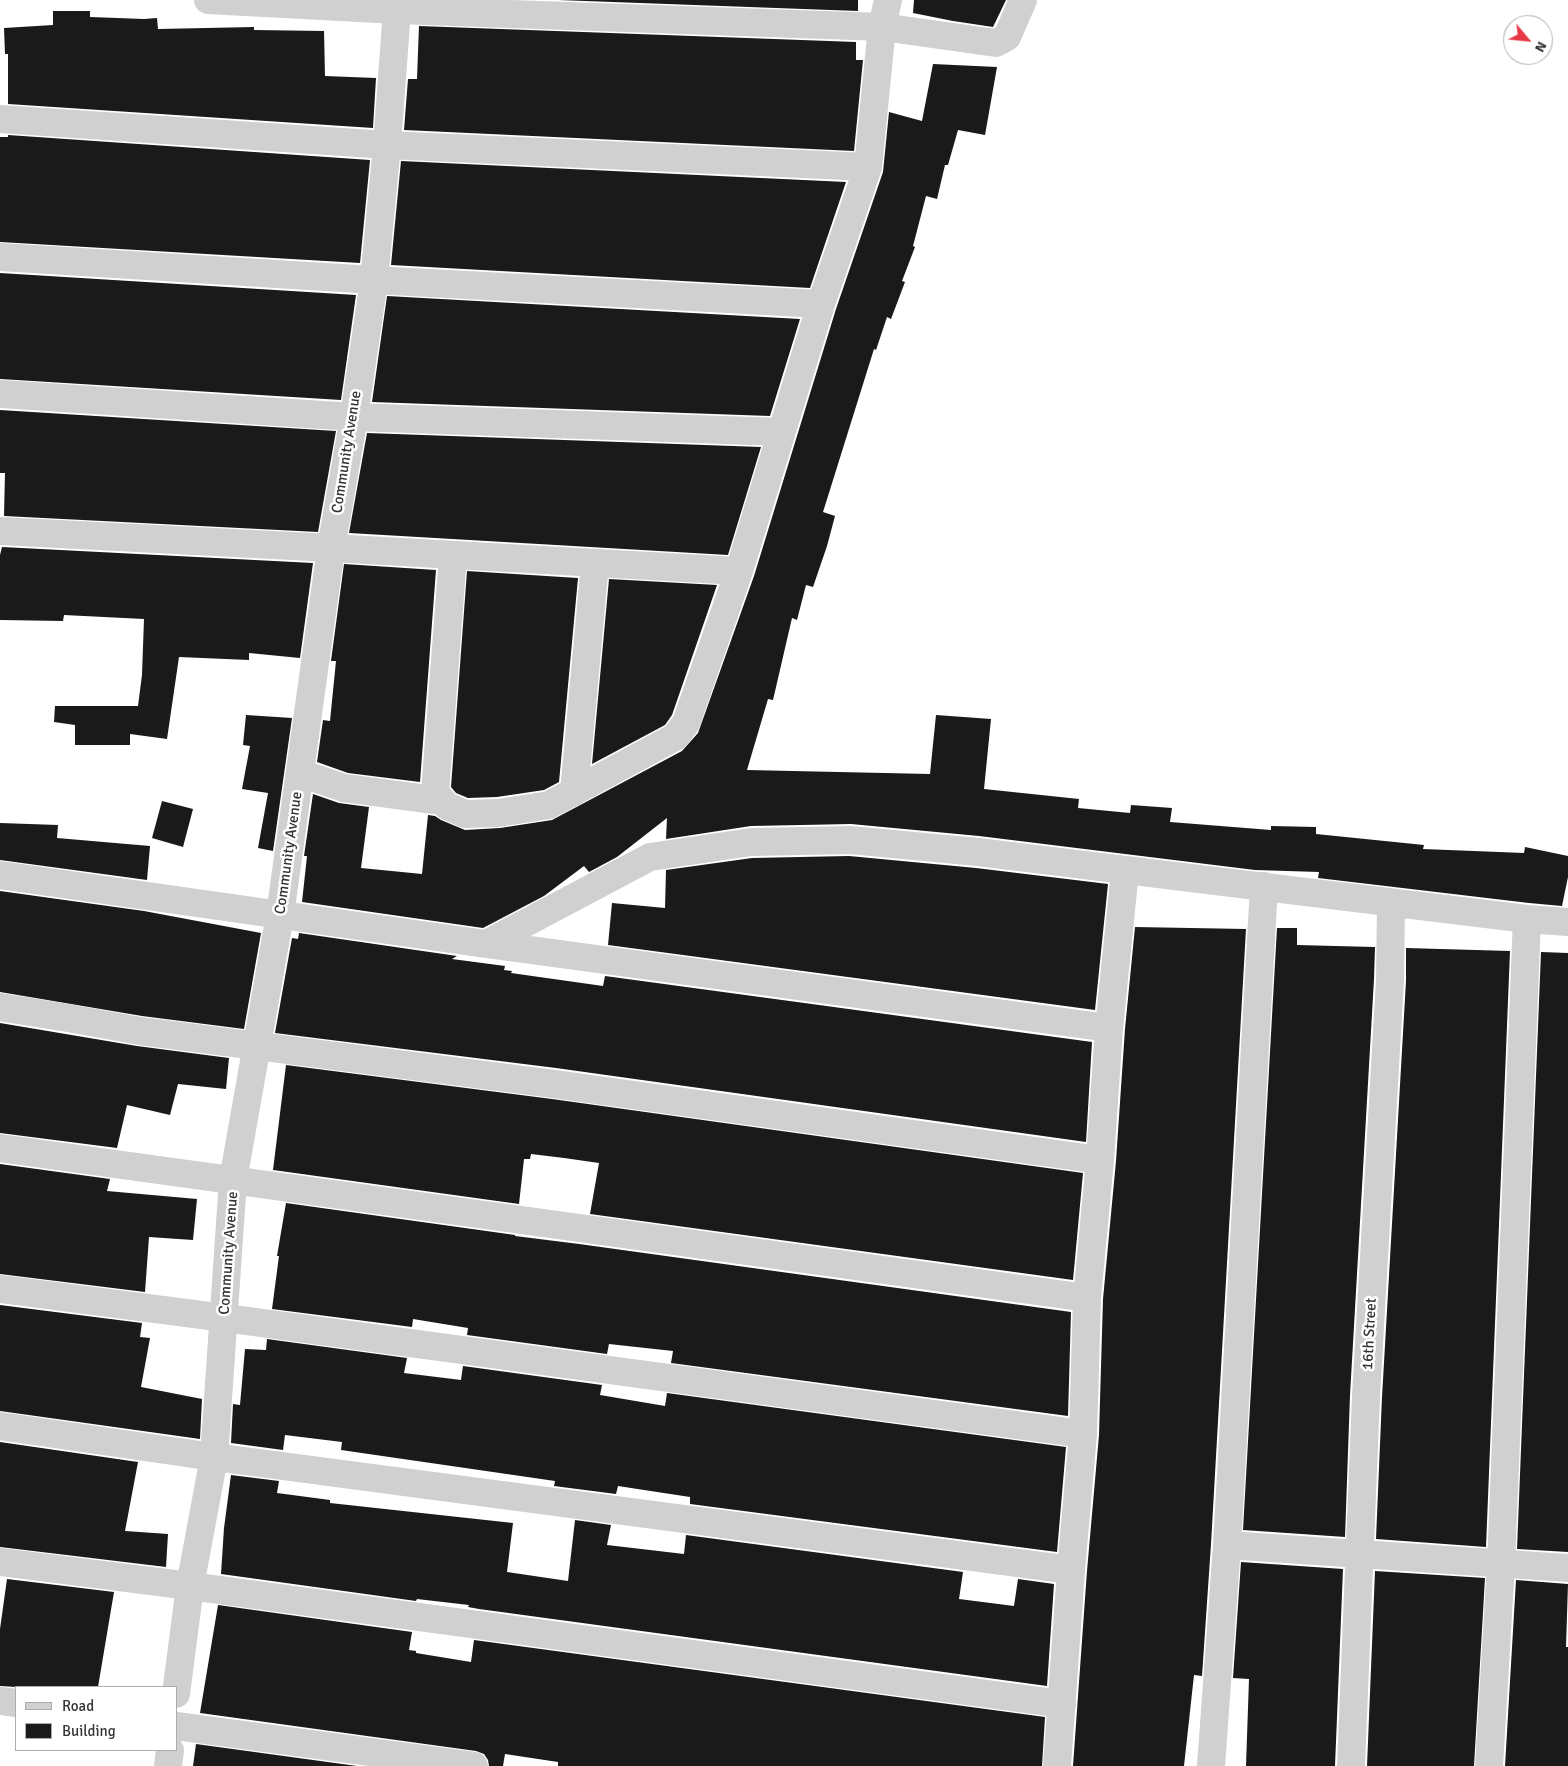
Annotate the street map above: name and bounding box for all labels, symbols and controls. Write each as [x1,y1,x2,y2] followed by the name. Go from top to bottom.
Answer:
[1503,15,1553,65] north arrow
[1531,39,1551,55] text: N
[328,390,366,514] street label: Community Avenue
[271,791,307,915] street label: Community Avenue
[216,1191,242,1315] street label: Community Avenue
[1359,1298,1381,1370] street label: 16th Street
[15,1686,178,1751] legend
[62,1697,94,1715] text: Road
[62,1722,116,1740] text: Building

